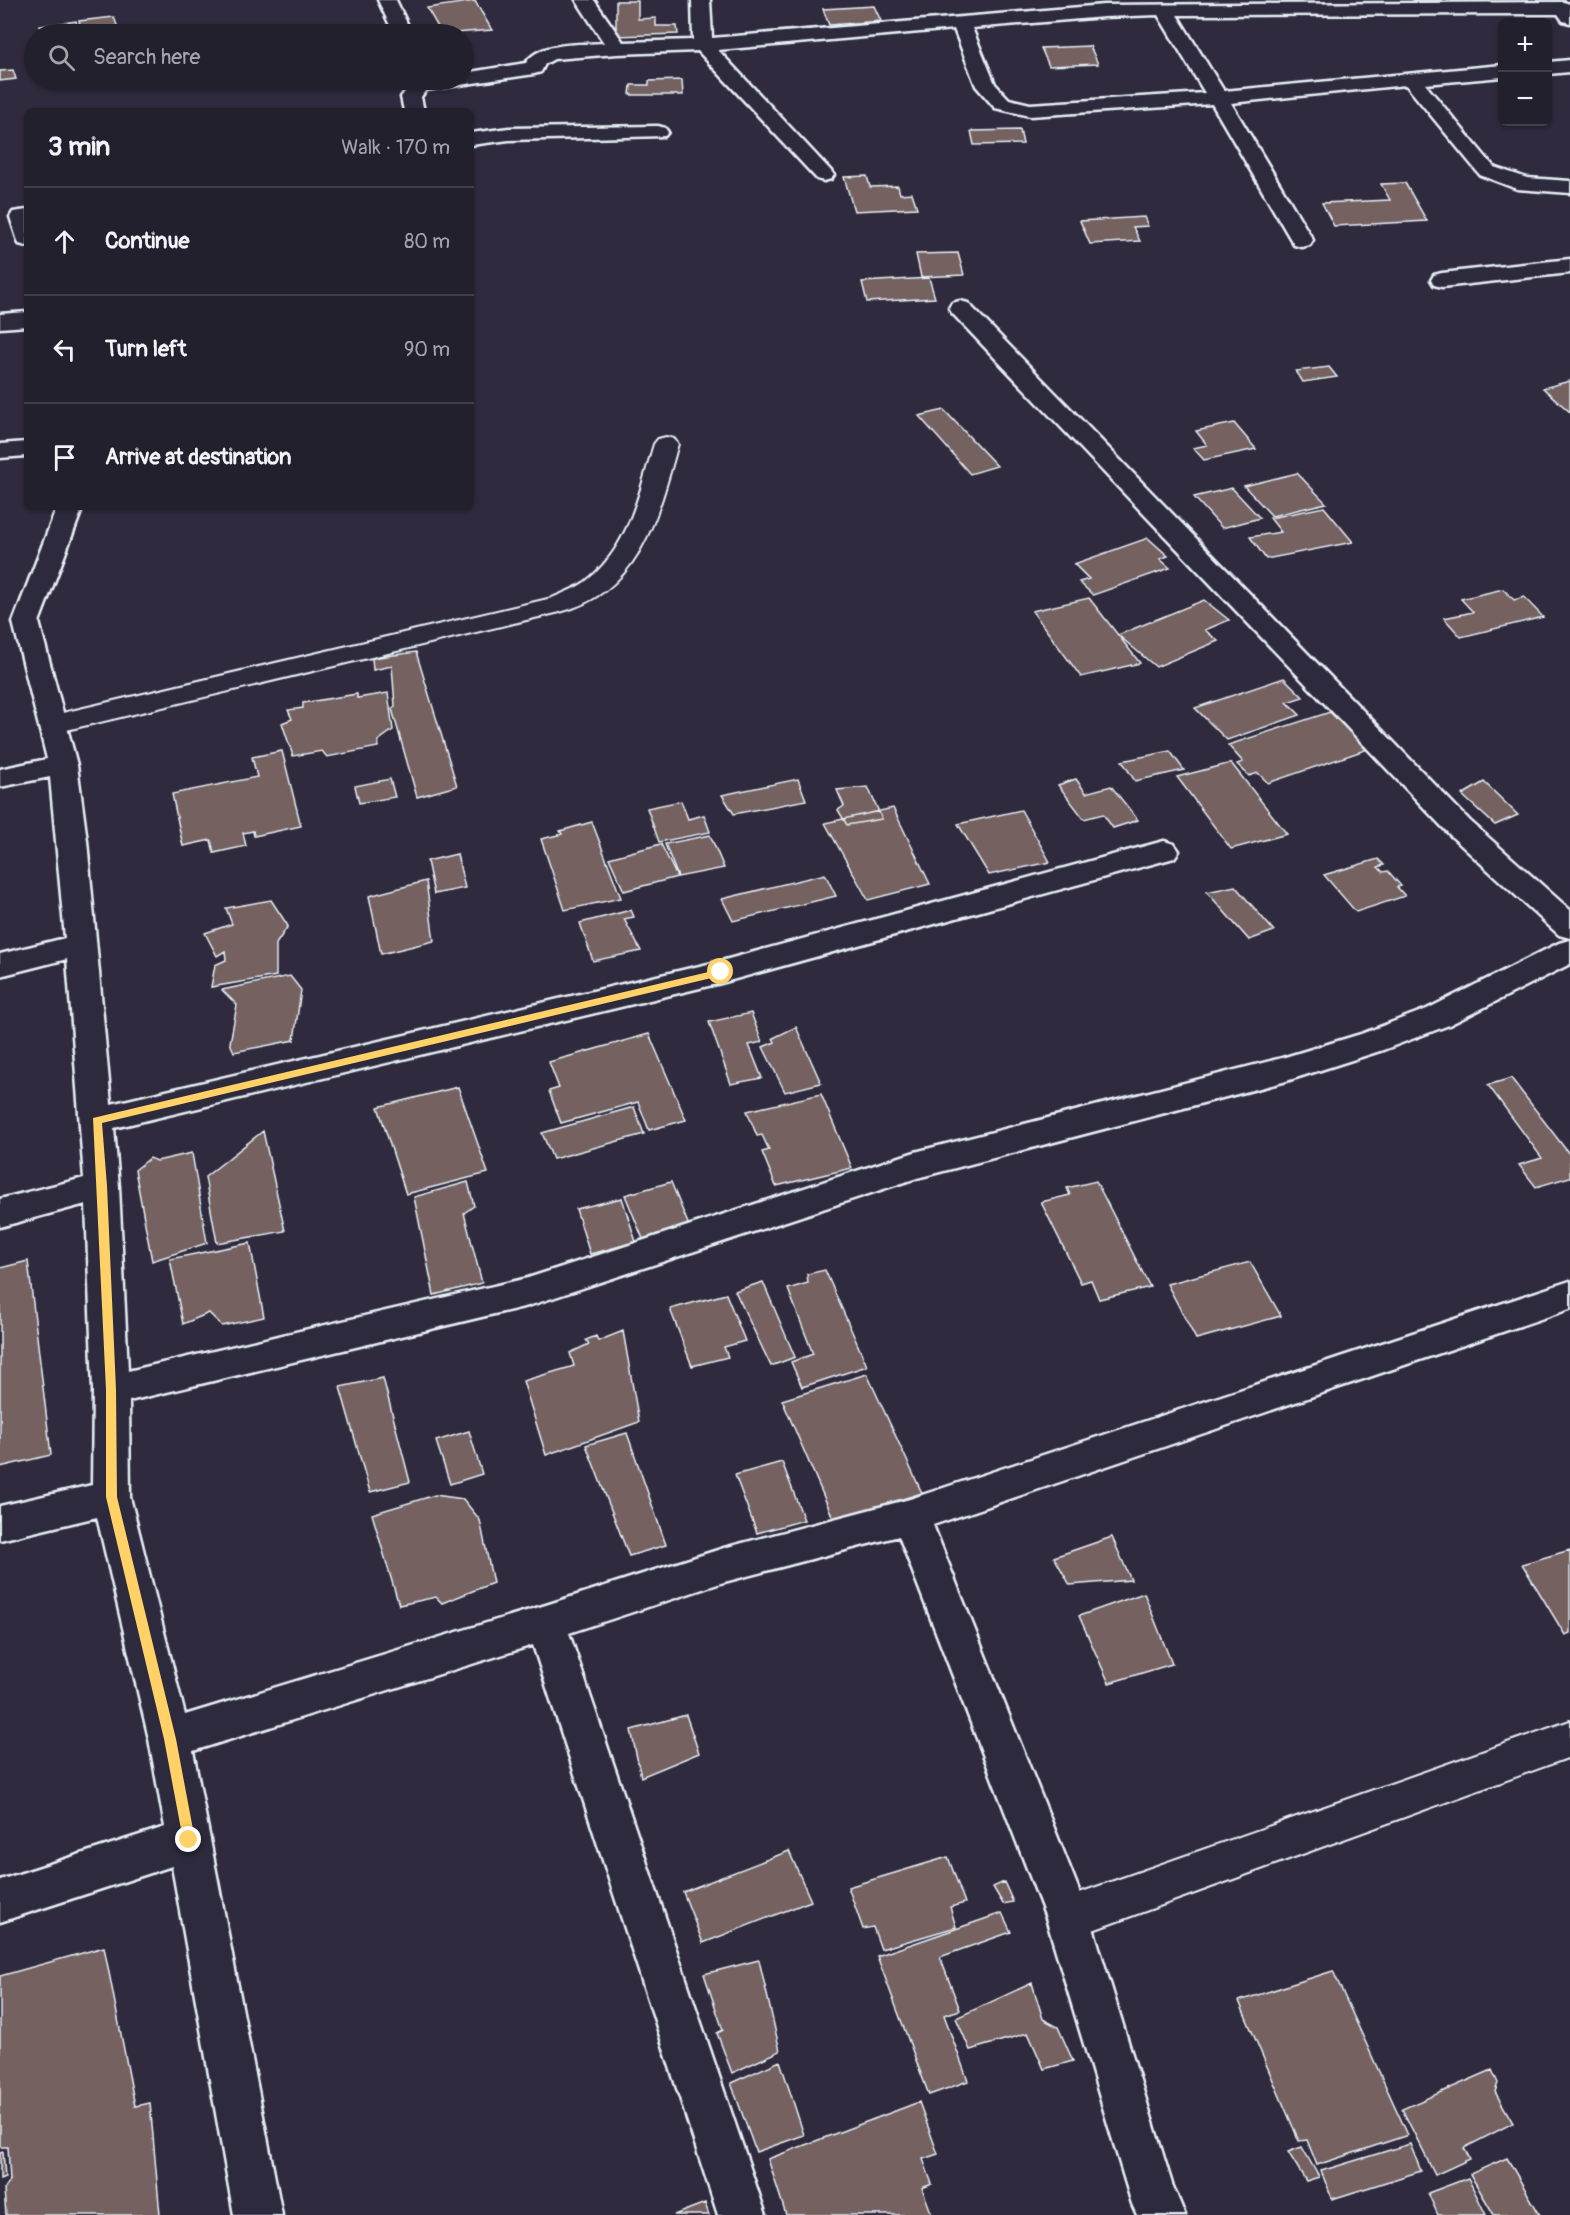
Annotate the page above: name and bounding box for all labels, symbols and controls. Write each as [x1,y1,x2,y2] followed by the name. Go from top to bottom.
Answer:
[1498,18,1552,126] map controls
[1498,18,1552,72] button: +
[24,24,474,90] search box
[45,41,78,74] icon: search
[93,43,200,71] text: Search here
[1498,72,1552,126] button: −
[48,131,110,163] text: 3 min
[341,135,450,160] text: Walk · 170 m
[48,225,81,258] icon: ahead
[105,227,189,255] text: Continue
[404,229,450,254] text: 80 m
[48,333,81,366] icon: left
[105,335,187,363] text: Turn left
[404,337,450,362] text: 90 m
[48,441,81,474] icon: arrive
[105,443,291,471] text: Arrive at destination
[707,958,733,984] route start
[175,1826,201,1852] route end

